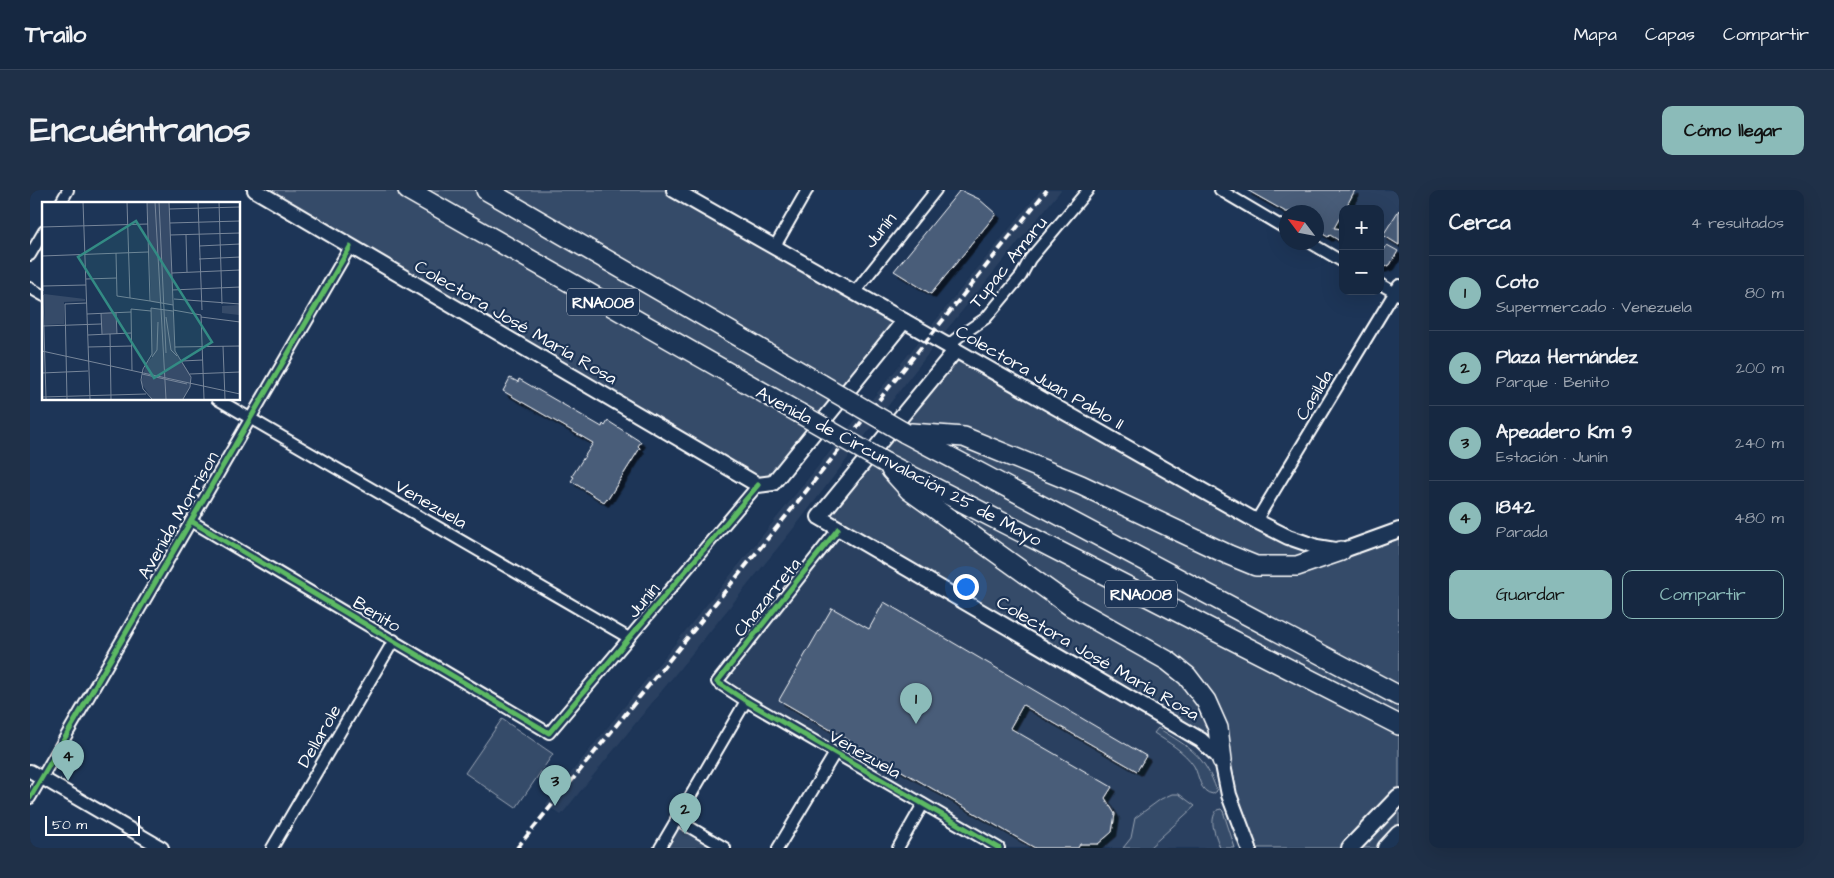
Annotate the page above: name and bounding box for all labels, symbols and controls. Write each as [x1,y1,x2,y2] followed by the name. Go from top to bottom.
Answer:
[25,18,86,52] text: Trailo
[1574,22,1617,47] text: Mapa
[1645,22,1695,47] text: Capas
[1723,22,1809,47] text: Compartir
[30,106,251,155] text: Encuéntranos
[1662,106,1804,155] button: Cómo llegar
[42,202,240,400] inset map
[1279,205,1324,250] north arrow
[1339,205,1384,295] map controls
[1339,205,1384,250] button: +
[858,207,903,253] street label: Junín
[1449,208,1511,237] text: Cerca
[963,211,1053,314] street label: Tupac Amaru
[1691,212,1784,234] text: 4 resultados
[1339,250,1384,295] button: −
[410,254,622,391] street label: Colectora José María Rosa
[1496,269,1539,296] text: Coto
[1464,282,1466,304] text: 1
[1745,282,1784,304] text: 80 m
[567,288,639,315] road number: RNA008
[1496,296,1692,318] text: Supermercado · Venezuela
[951,319,1129,436] street label: Colectora Juan Pablo II
[1496,344,1638,371] text: Plaza Hernández
[1460,357,1470,379] text: 2
[1736,357,1784,379] text: 200 m
[1290,365,1339,425] street label: Casilda
[1496,371,1609,393] text: Parque · Benito
[751,380,1046,554] street label: Avenida de Circunvalación 25 de Mayo
[1496,419,1632,446] text: Apeadero Km 9
[1461,432,1469,454] text: 3
[1735,432,1784,454] text: 240 m
[1496,446,1608,468] text: Estación · Junín
[132,447,225,584] street label: Avenida Morrison
[390,474,471,535] street label: Venezuela
[1496,494,1535,521] text: 1842
[1460,507,1470,529] text: 4
[1734,507,1784,529] text: 480 m
[1496,521,1548,543] text: Parada
[728,553,807,642] street label: Chazarreta
[1449,570,1612,619] button: Guardar
[1622,570,1784,619] button: Compartir
[953,574,979,600] your location
[621,577,666,623] street label: Junín
[1105,580,1177,608] road number: RNA008
[348,590,405,638] street label: Benito
[992,590,1204,727] street label: Colectora José María Rosa
[900,683,932,724] pin: 1
[291,700,348,772] street label: Dellarole
[824,724,905,785] street label: Venezuela
[52,740,84,781] pin: 4
[539,765,571,806] pin: 3
[669,793,701,834] pin: 2
[45,813,140,836] scale bar
[52,815,87,835] text: 50 m

